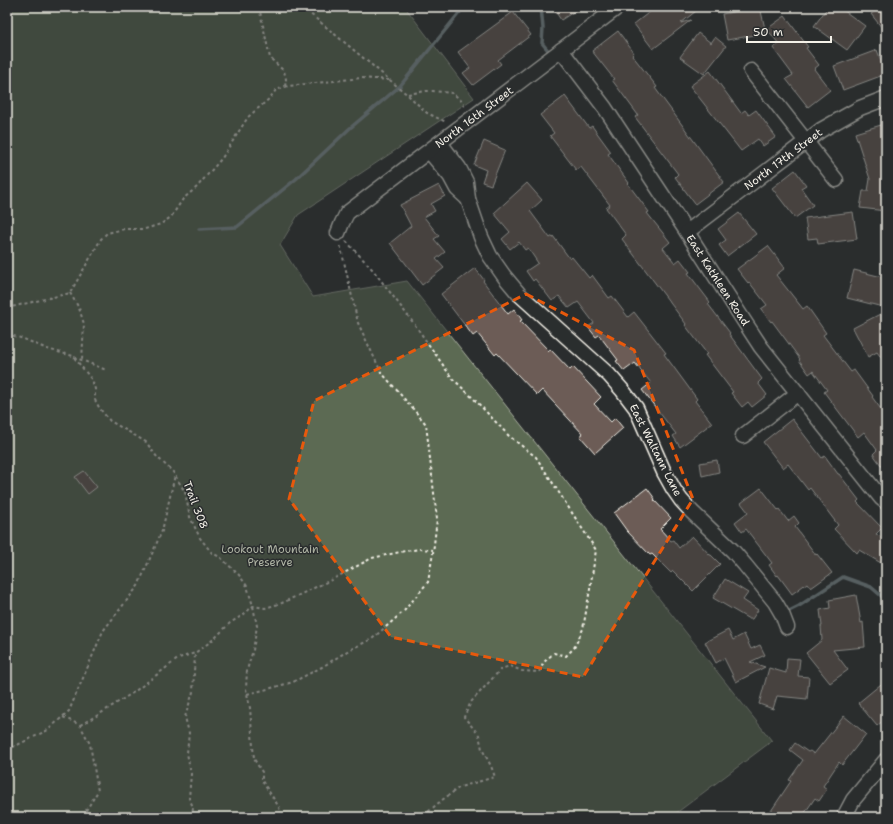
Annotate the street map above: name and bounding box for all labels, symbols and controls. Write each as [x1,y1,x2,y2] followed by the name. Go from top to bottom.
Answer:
[747,18,831,44] scale bar
[753,24,783,40] text: 50 m
[432,83,517,152] street label: North 16th Street
[741,125,826,194] street label: North 17th Street
[682,232,753,329] street label: East Kathleen Road
[626,402,685,499] street label: East Waltann Lane
[180,479,211,531] street label: Trail 308
[221,542,319,570] park label: Lookout Mountain Preserve

